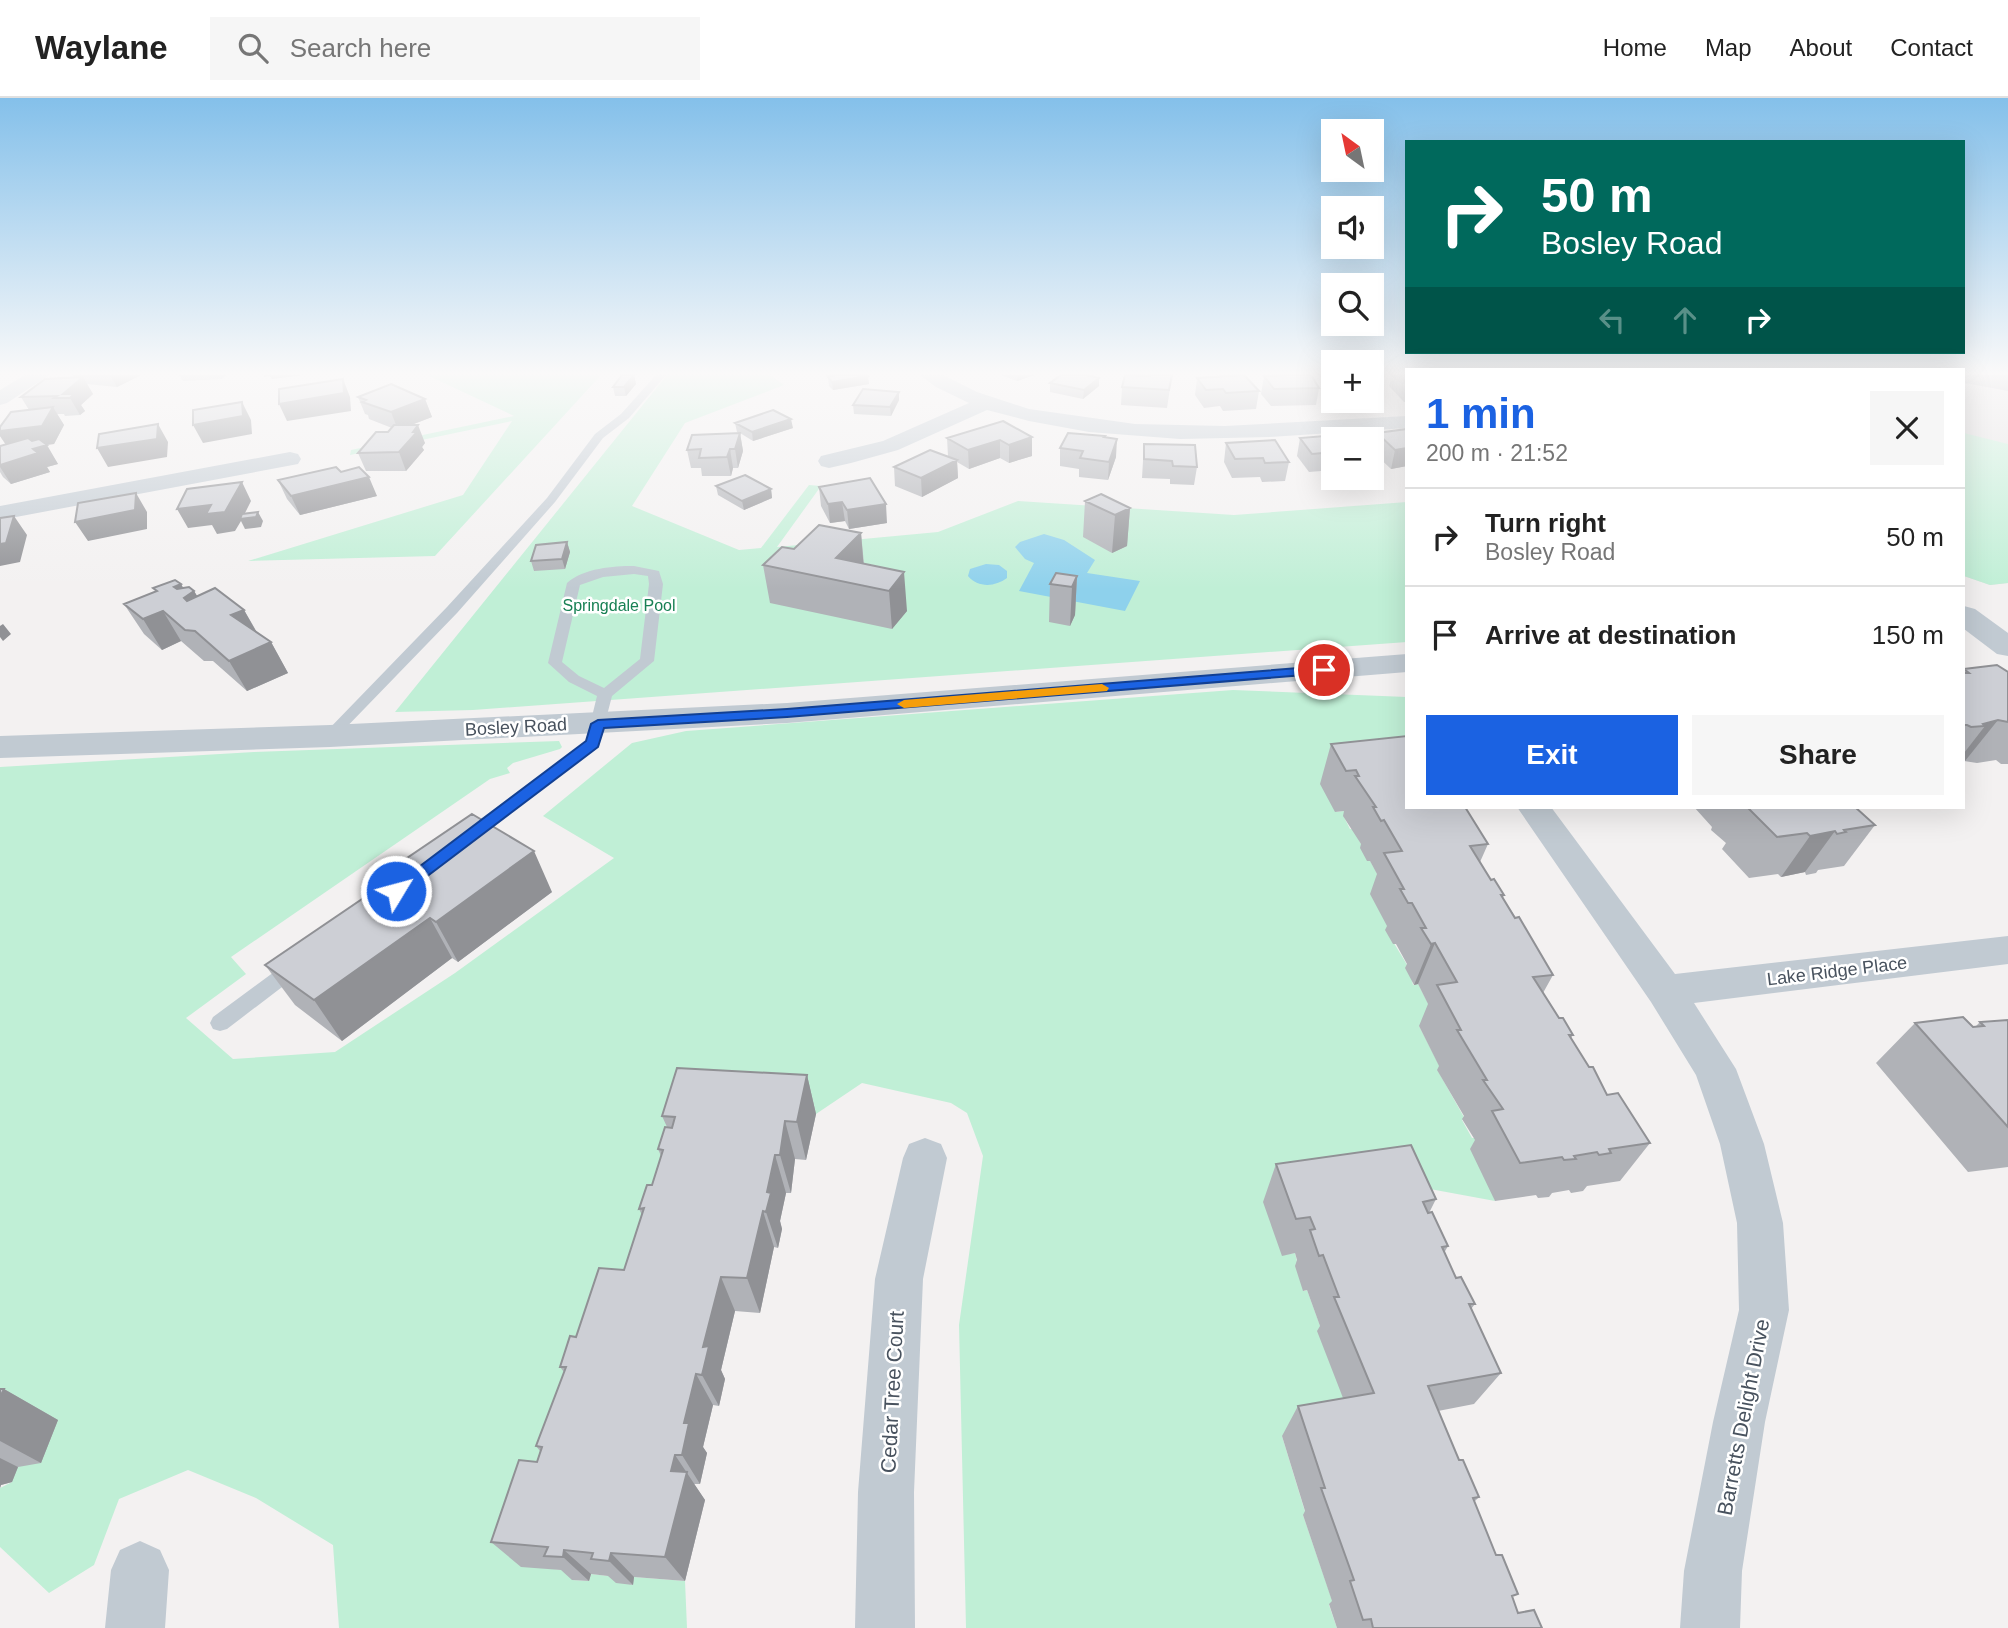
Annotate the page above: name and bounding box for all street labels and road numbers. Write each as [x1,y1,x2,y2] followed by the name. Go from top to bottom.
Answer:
[465,714,567,740] street label: Bosley Road
[1766,952,1908,990] street label: Lake Ridge Place
[876,1310,908,1474] street label: Cedar Tree Court
[1713,1317,1773,1517] street label: Barretts Delight Drive

